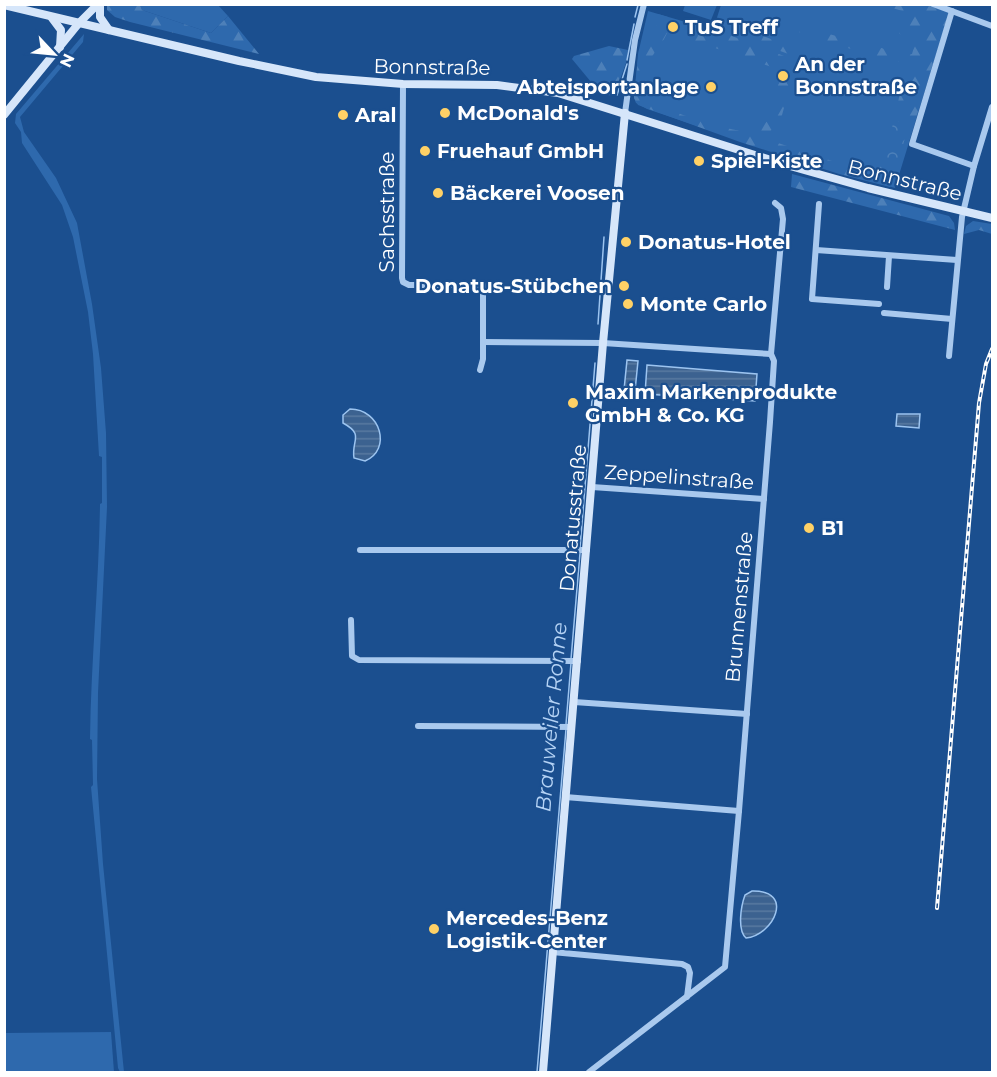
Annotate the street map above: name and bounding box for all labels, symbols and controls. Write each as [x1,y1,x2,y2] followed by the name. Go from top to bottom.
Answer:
[685,15,779,39] place label: TuS Treff
[666,20,680,34] marker: TuS Treff
[24,24,84,84] north arrow
[56,50,78,70] text: N
[794,52,917,99] place label: An der Bonnstraße
[373,54,491,80] street label: Bonnstraße
[776,69,790,83] marker: An der Bonnstraße
[516,75,699,99] place label: Abteisportanlage
[704,80,718,94] marker: Abteisportanlage
[457,101,579,125] place label: McDonald's
[354,103,397,127] place label: Aral
[438,106,452,120] marker: McDonald's
[336,108,350,122] marker: Aral
[437,139,604,163] place label: Fruehauf GmbH
[418,144,432,158] marker: Fruehauf GmbH
[711,149,822,173] place label: Spiel-Kiste
[375,152,399,272] street label: Sachsstraße
[692,154,706,168] marker: Spiel-Kiste
[845,154,965,206] street label: Bonnstraße
[450,181,625,205] place label: Bäckerei Voosen
[431,186,445,200] marker: Bäckerei Voosen
[638,230,791,254] place label: Donatus-Hotel
[619,235,633,249] marker: Donatus-Hotel
[415,274,612,298] place label: Donatus-Stübchen
[617,279,631,293] marker: Donatus-Stübchen
[640,292,767,316] place label: Monte Carlo
[621,297,635,311] marker: Monte Carlo
[585,380,837,427] place label: Maxim Markenprodukte GmbH & Co. KG
[566,396,580,410] marker: Maxim Markenprodukte GmbH & Co. KG
[555,443,591,593] street label: Donatusstraße
[603,460,755,494] street label: Zeppelinstraße
[821,516,844,540] place label: B1
[802,521,816,535] marker: B1
[720,530,758,684] street label: Brunnenstraße
[530,621,572,813] water label: Brauweiler Ronne
[446,906,608,953] place label: Mercedes-Benz Logistik-Center
[427,922,441,936] marker: Mercedes-Benz Logistik-Center

